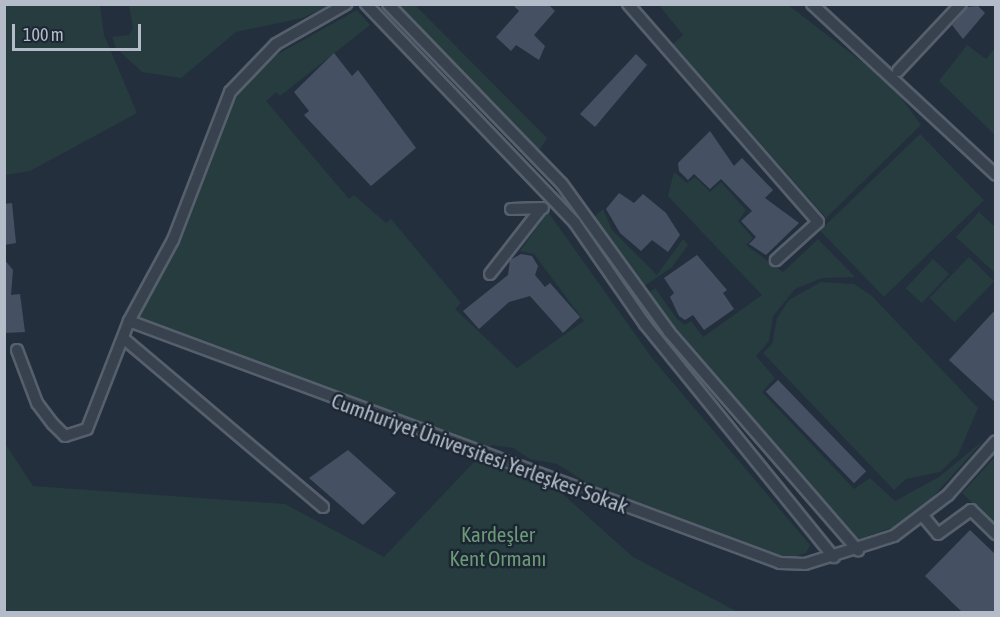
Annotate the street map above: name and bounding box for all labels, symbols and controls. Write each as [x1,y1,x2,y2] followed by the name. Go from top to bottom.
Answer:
[15,12,144,50] scale bar
[23,24,64,45] text: 100 m
[328,387,632,519] street label: Cumhuriyet Üniversitesi Yerleşkesi Sokak
[450,521,546,571] park label: Kardeşler Kent Ormanı

